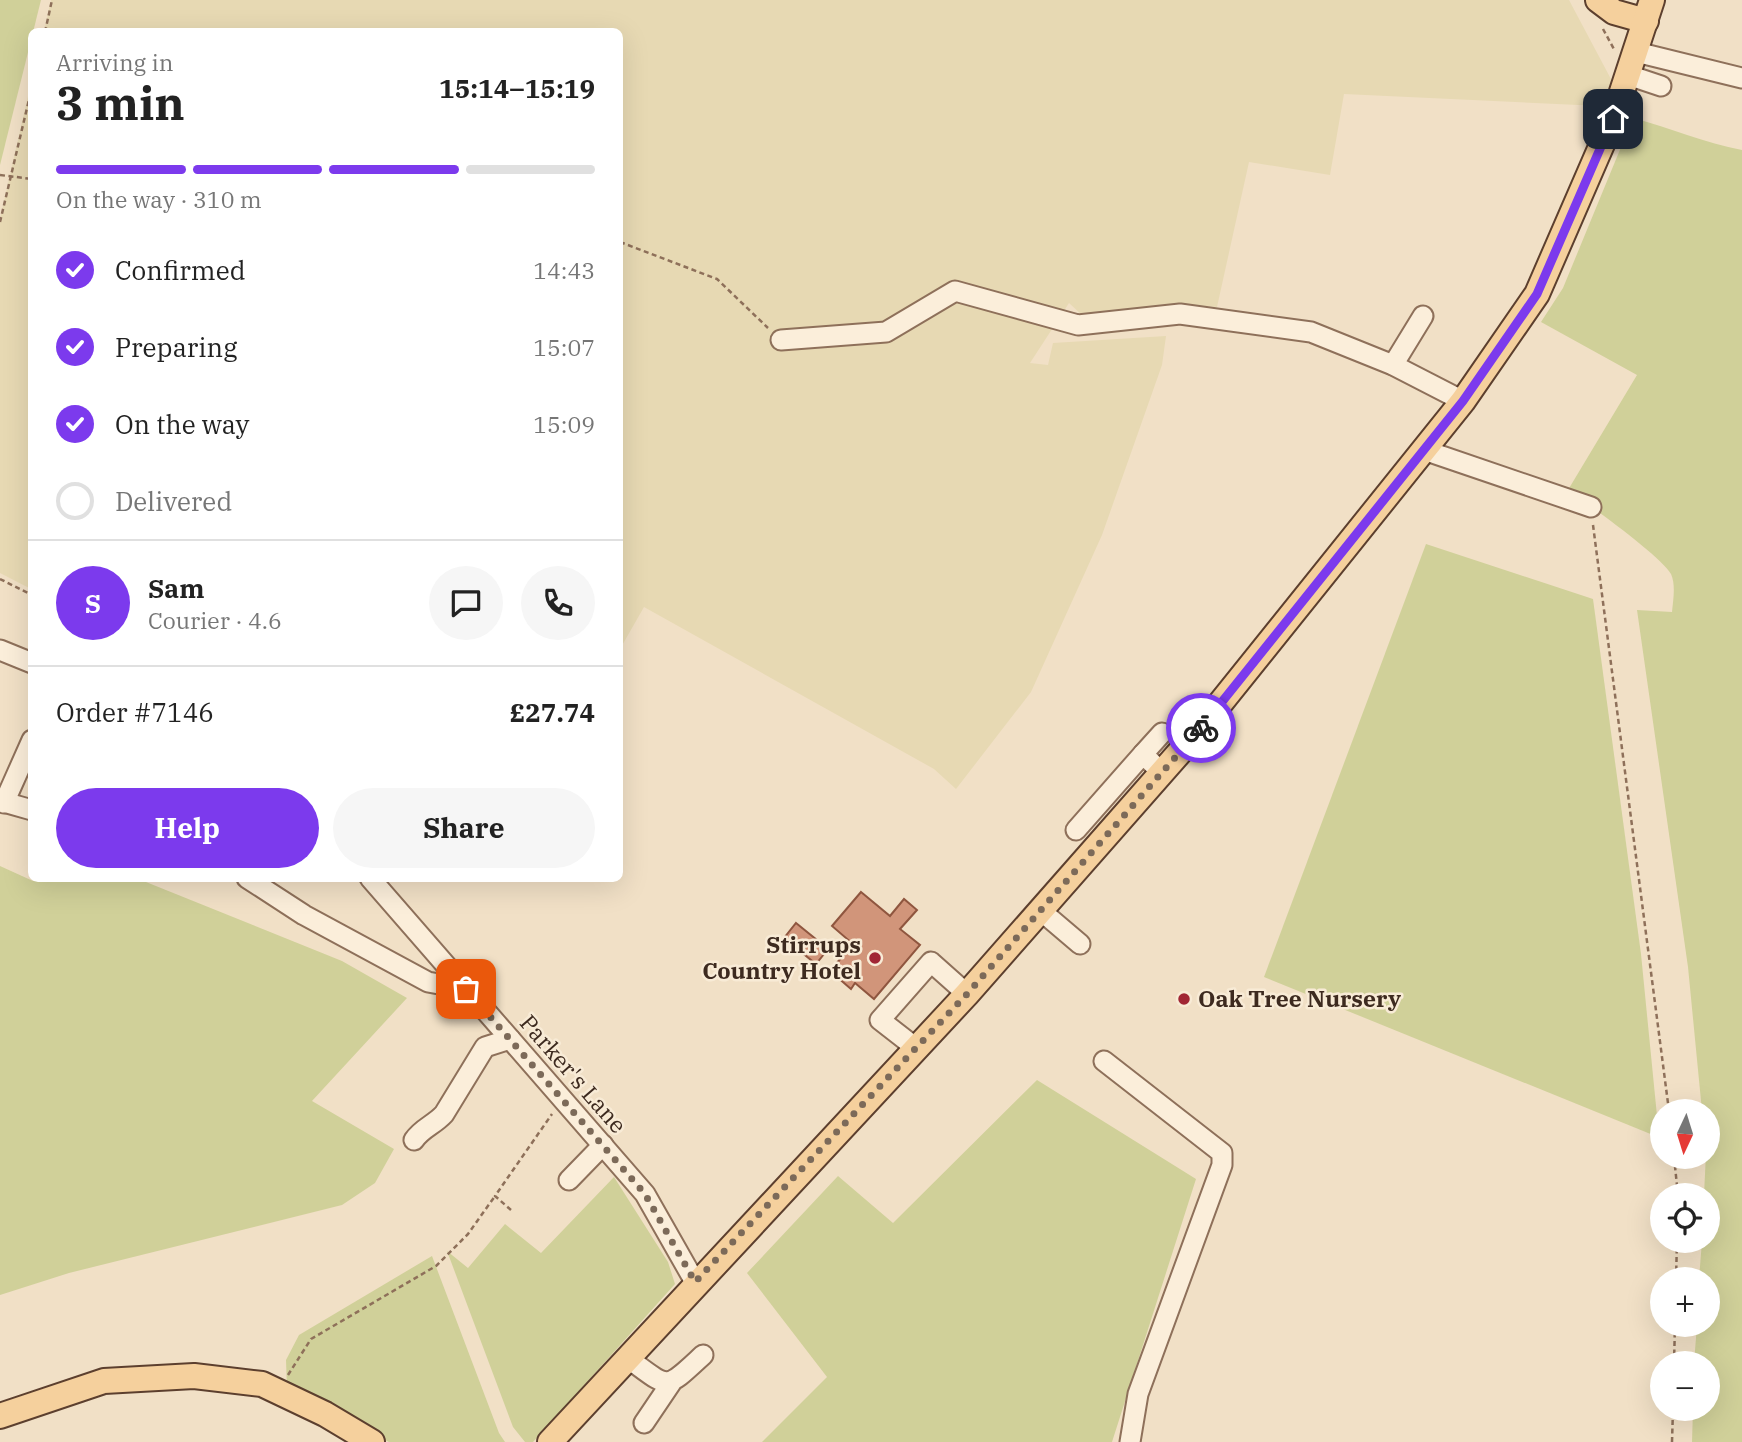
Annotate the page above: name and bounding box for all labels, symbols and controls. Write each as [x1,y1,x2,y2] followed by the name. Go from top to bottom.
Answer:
[56,47,173,77] text: Arriving in
[439,71,595,105] text: 15:14–15:19
[56,73,185,133] text: 3 min
[1583,89,1643,149] pin
[1594,100,1632,138] icon: home
[56,184,262,214] text: On the way · 310 m
[56,251,94,289] icon: check
[115,253,246,287] text: Confirmed
[533,255,595,285] text: 14:43
[56,328,94,366] icon: check
[115,330,237,364] text: Preparing
[533,332,595,362] text: 15:07
[56,405,94,443] icon: check
[115,407,249,441] text: On the way
[533,409,595,439] text: 15:09
[115,484,232,518] text: Delivered
[429,566,503,640] button: chat
[521,566,595,640] button: phone
[148,571,204,605] text: Sam
[85,586,101,620] text: S
[148,605,282,635] text: Courier · 4.6
[1166,693,1236,763] courier
[56,695,214,729] text: Order #7146
[510,695,595,729] text: £27.74
[1182,709,1220,747] icon: bike
[56,788,319,868] button: Help
[333,788,595,868] button: Share
[702,929,861,985] place label: Stirrups Country Hotel
[867,950,883,966] marker: Stirrups Country Hotel
[436,959,496,1019] pin
[447,970,485,1008] icon: bag
[1198,983,1401,1013] place label: Oak Tree Nursery
[1176,991,1192,1007] marker: Oak Tree Nursery
[514,1008,634,1139] street label: Parker's Lane
[1650,1099,1720,1169] north arrow
[1650,1099,1720,1421] map controls
[1650,1183,1720,1253] button: locate
[1650,1267,1720,1337] button: +
[1650,1351,1720,1421] button: −

